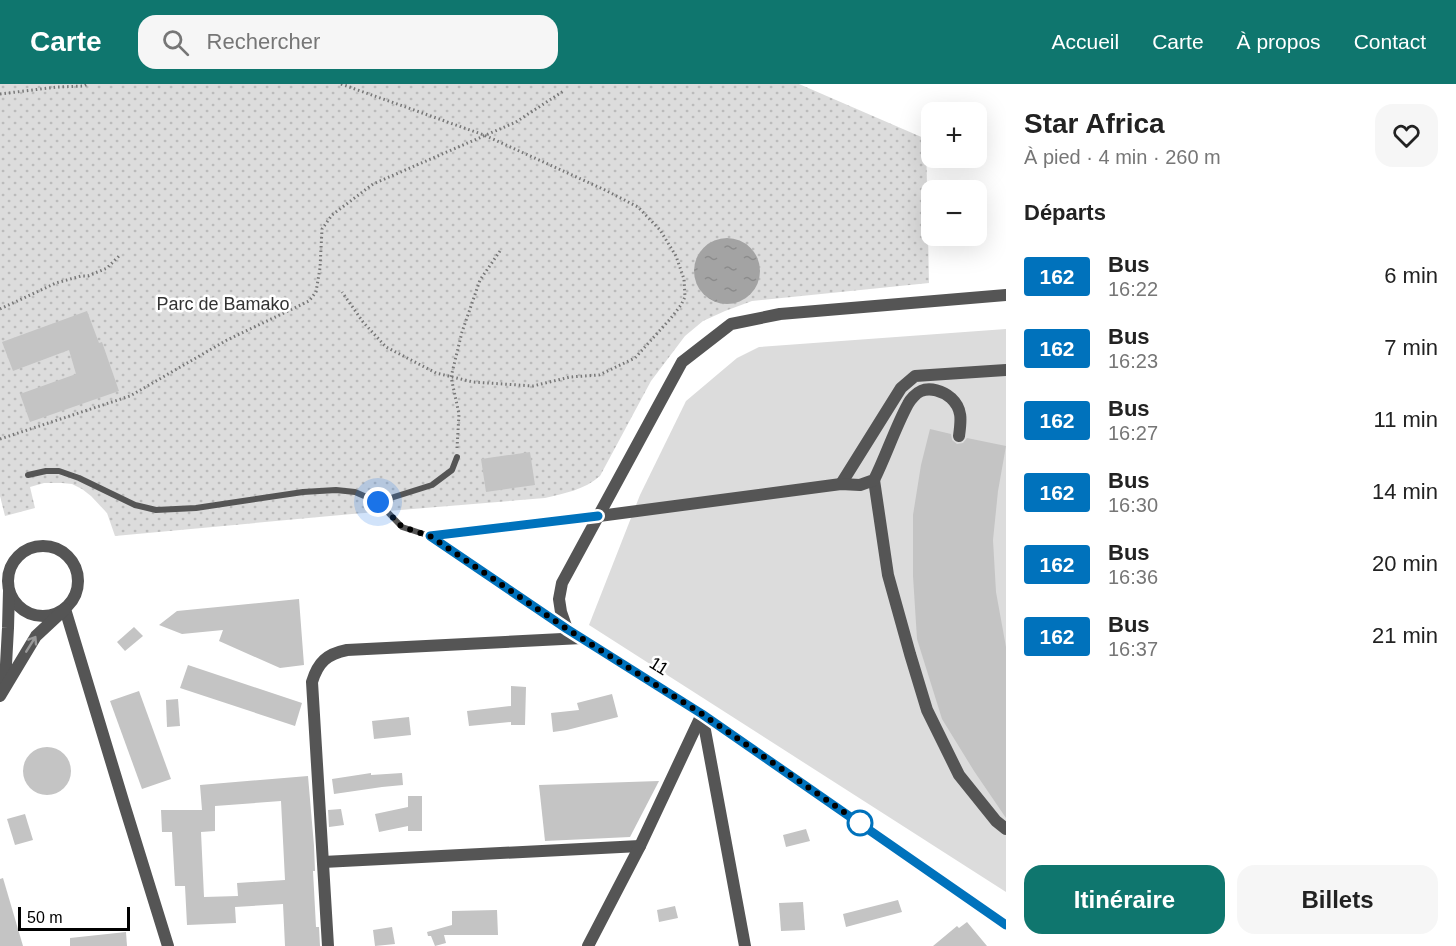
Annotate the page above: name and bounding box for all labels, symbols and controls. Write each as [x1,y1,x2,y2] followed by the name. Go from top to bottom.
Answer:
[138,15,558,69] search box
[30,26,102,57] text: Carte
[159,26,192,59] icon: search
[207,29,320,54] text: Rechercher
[1052,30,1119,53] text: Accueil
[1152,30,1204,53] text: Carte
[1237,30,1321,53] text: À propos
[1354,30,1426,53] text: Contact
[921,102,987,246] map controls
[921,102,987,168] button: +
[1375,104,1438,167] button: heart
[1024,108,1165,139] text: Star Africa
[1024,146,1221,168] text: À pied · 4 min · 260 m
[921,180,987,246] button: −
[1024,200,1106,225] text: Départs
[1108,252,1150,277] text: Bus
[1384,263,1438,288] text: 6 min
[1039,265,1075,288] text: 162
[1108,278,1158,300] text: 16:22
[156,294,290,314] park label: Parc de Bamako
[1108,324,1150,349] text: Bus
[1384,335,1438,360] text: 7 min
[1039,337,1075,360] text: 162
[1108,350,1158,372] text: 16:23
[1108,396,1150,421] text: Bus
[1374,407,1438,432] text: 11 min
[1039,409,1075,432] text: 162
[1108,422,1158,444] text: 16:27
[1108,468,1150,493] text: Bus
[1372,479,1438,504] text: 14 min
[1039,481,1075,504] text: 162
[363,487,393,517] your location
[1108,494,1158,516] text: 16:30
[1108,540,1150,565] text: Bus
[1372,551,1438,576] text: 20 min
[1039,553,1075,576] text: 162
[1108,566,1158,588] text: 16:36
[1108,612,1150,637] text: Bus
[1372,623,1438,648] text: 21 min
[1039,625,1075,648] text: 162
[25,636,37,653] one-way arrow
[1108,638,1158,660] text: 16:37
[646,653,672,679] street label: 11
[847,810,873,836] unlabelled marker
[1024,865,1225,934] button: Itinéraire
[1237,865,1438,934] button: Billets
[18,904,130,932] scale bar
[27,909,63,926] text: 50 m

